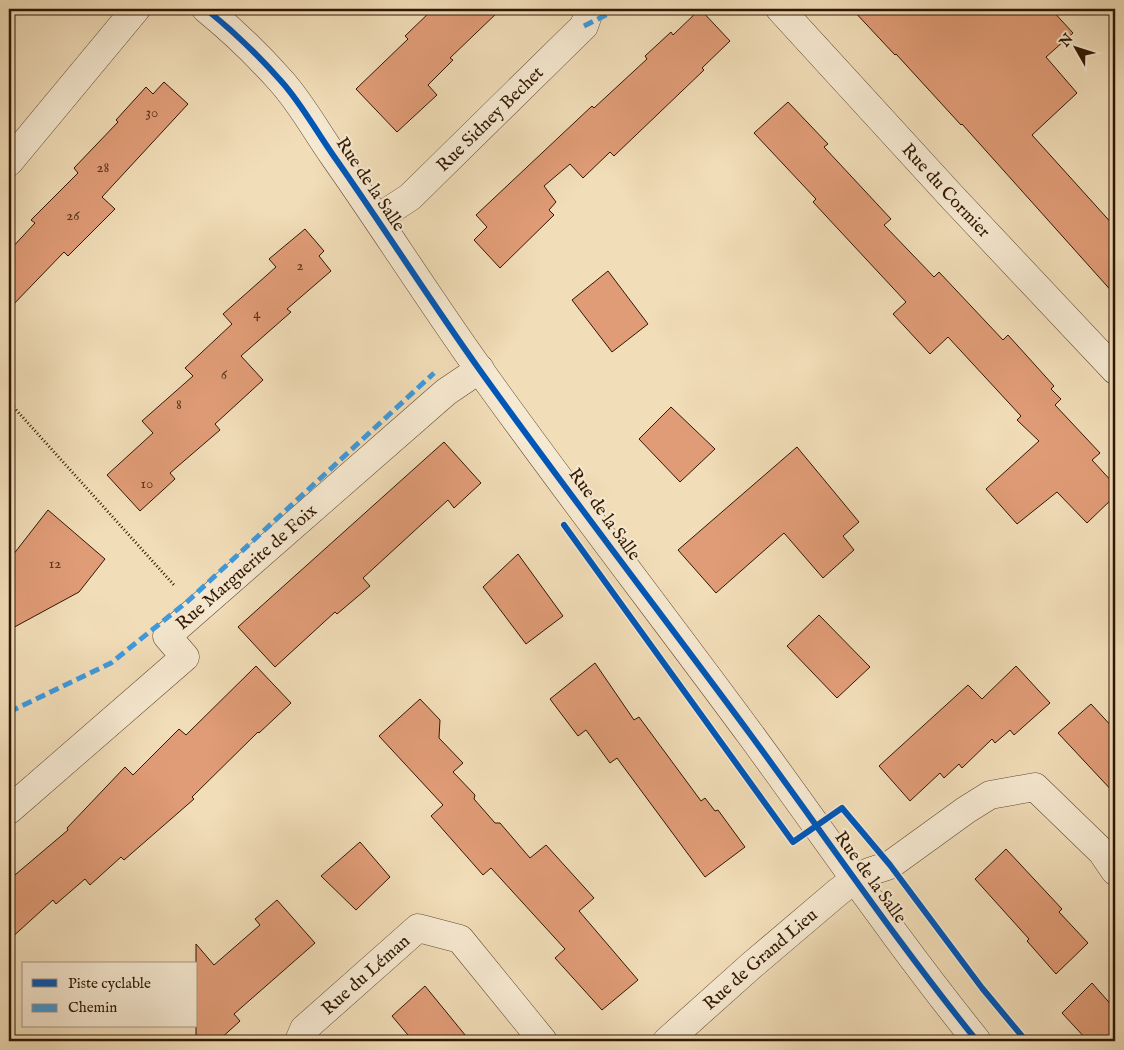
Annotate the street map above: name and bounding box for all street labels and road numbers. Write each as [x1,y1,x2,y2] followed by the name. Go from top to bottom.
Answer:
[432,62,549,177] street label: Rue Sidney Bechet
[330,133,410,236] street label: Rue de la Salle
[896,139,995,244] street label: Rue du Cormier
[563,464,645,566] street label: Rue de la Salle
[172,500,323,636] street label: Rue Marguerite de Foix
[829,827,911,929] street label: Rue de la Salle
[699,904,823,1016] street label: Rue de Grand Lieu
[317,930,416,1021] street label: Rue du Léman

